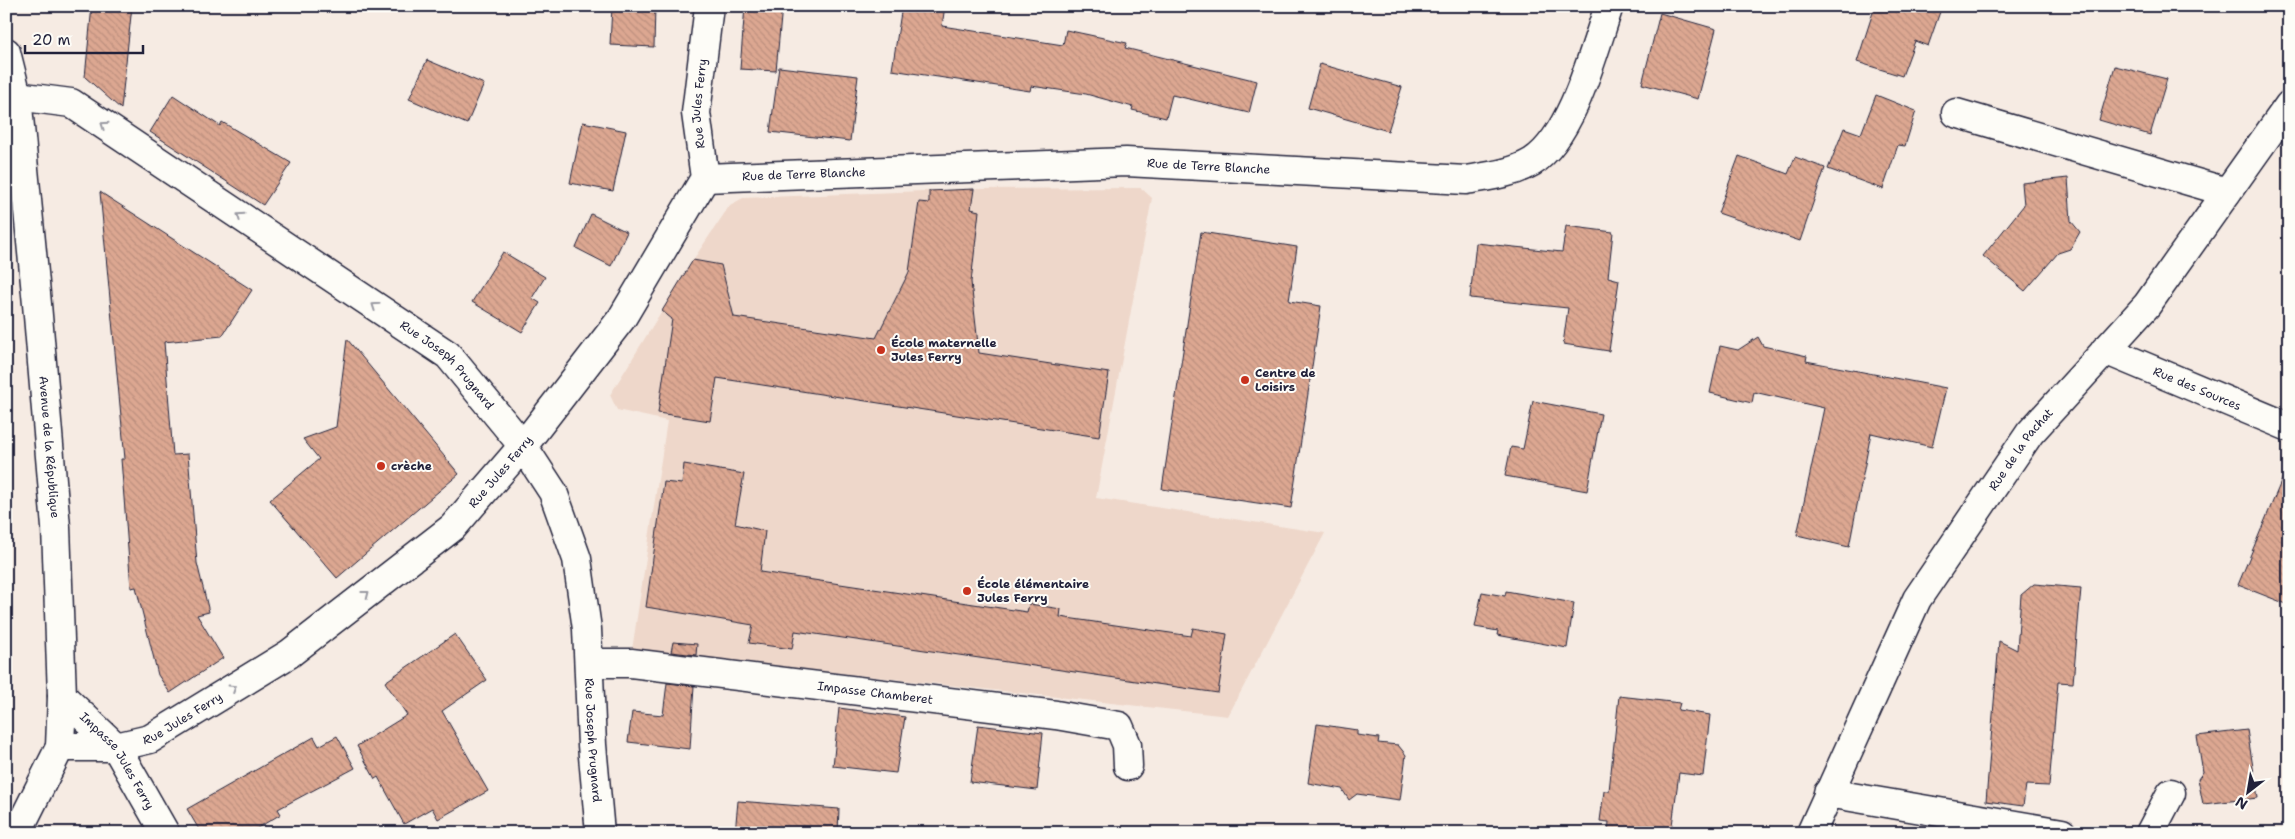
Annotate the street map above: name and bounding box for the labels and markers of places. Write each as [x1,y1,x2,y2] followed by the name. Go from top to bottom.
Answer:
[891,335,997,365] place label: École maternelle Jules Ferry
[875,344,887,356] marker: École maternelle Jules Ferry
[1255,365,1316,395] place label: Centre de Loisirs
[1239,374,1251,386] marker: Centre de Loisirs
[391,458,432,474] place label: crèche
[375,460,387,472] marker: crèche
[977,576,1089,606] place label: École élémentaire Jules Ferry
[961,585,973,597] marker: École élémentaire Jules Ferry

